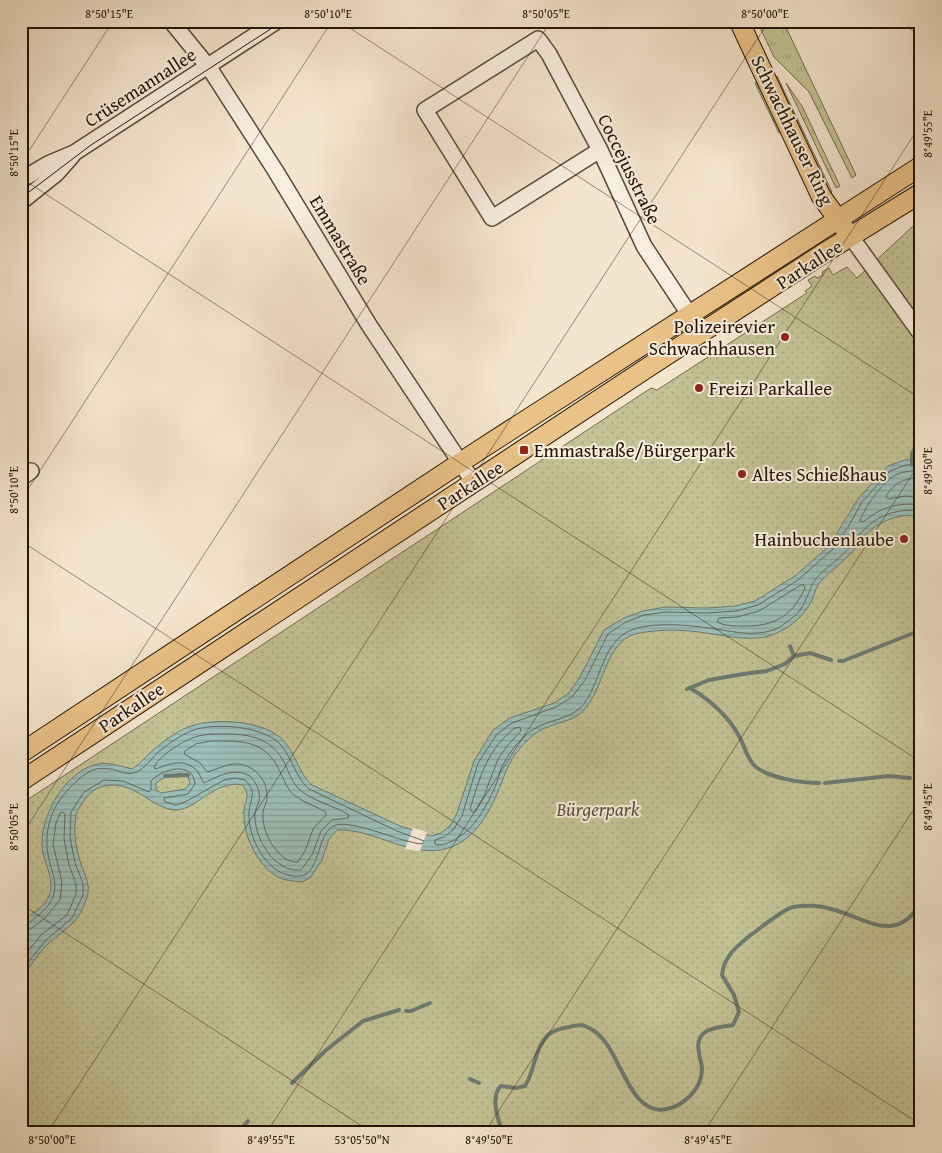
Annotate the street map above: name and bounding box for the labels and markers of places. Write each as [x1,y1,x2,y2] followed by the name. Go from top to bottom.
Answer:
[649,312,775,362] place label: Polizeirevier Schwachhausen
[779,331,791,343] marker: Polizeirevier Schwachhausen
[709,374,832,402] place label: Freizi Parkallee
[693,382,705,394] marker: Freizi Parkallee
[534,436,736,464] place label: Emmastraße/Bürgerpark
[518,444,530,456] marker: Emmastraße/Bürgerpark
[752,460,887,488] place label: Altes Schießhaus
[736,468,748,480] marker: Altes Schießhaus
[755,525,894,553] place label: Hainbuchenlaube
[898,533,910,545] marker: Hainbuchenlaube

